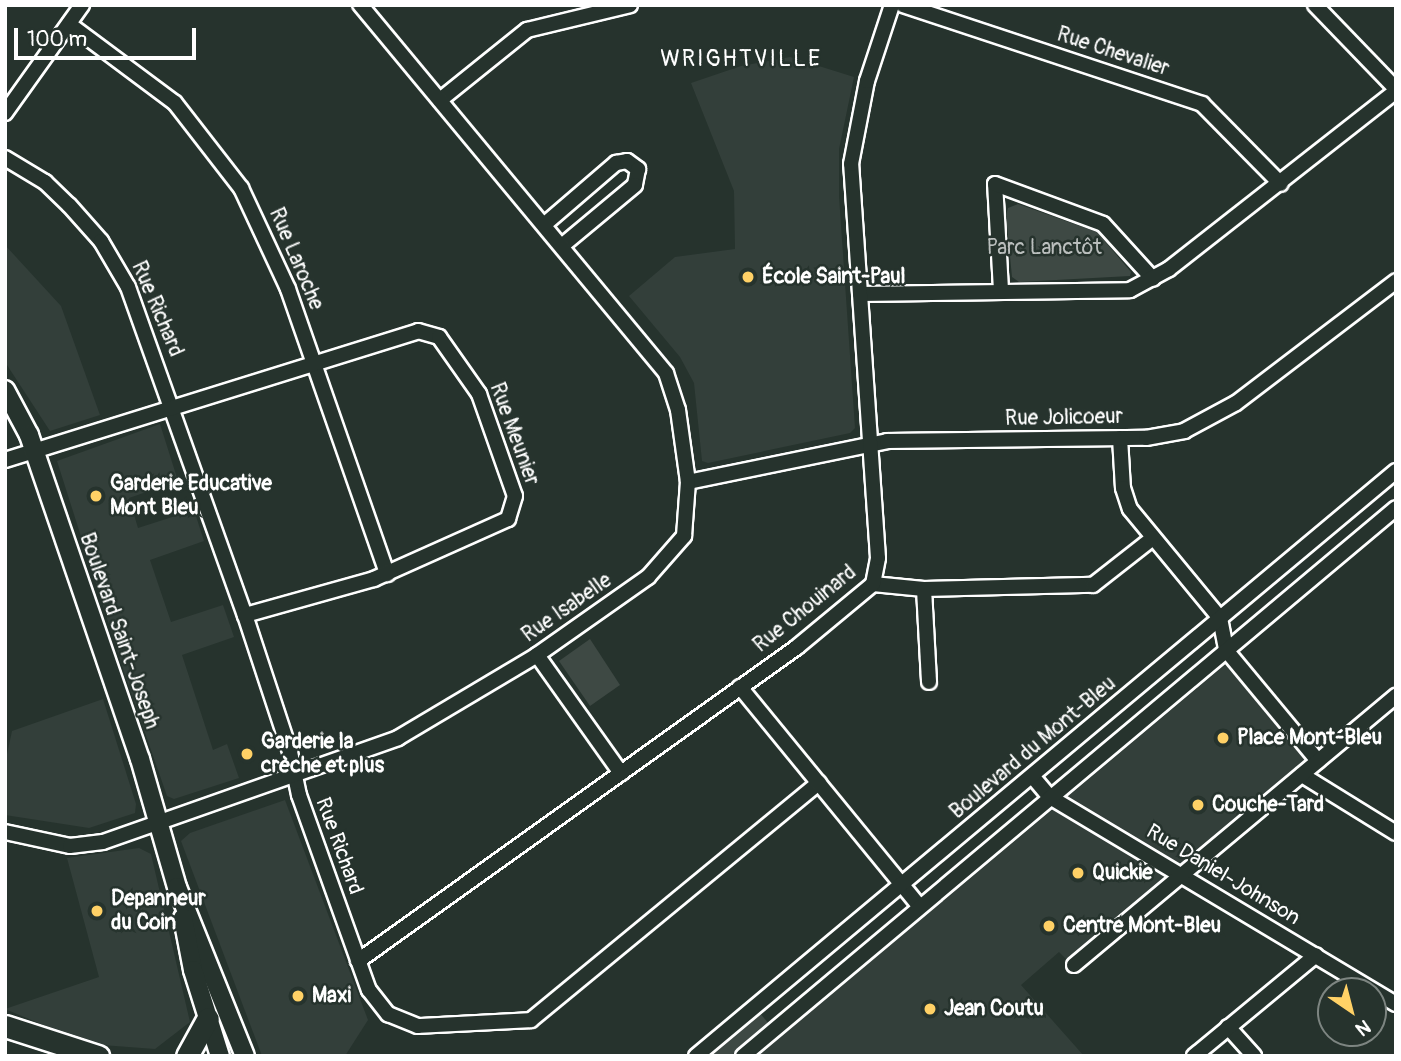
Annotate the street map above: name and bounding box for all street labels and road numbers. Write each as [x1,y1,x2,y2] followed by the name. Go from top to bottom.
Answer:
[1054,22,1172,82] street label: Rue Chevalier
[263,204,329,314] street label: Rue Laroche
[126,258,188,360] street label: Rue Richard
[484,379,544,489] street label: Rue Meunier
[1005,404,1123,432] street label: Rue Jolicoeur
[74,530,164,732] street label: Boulevard Saint-Joseph
[749,560,861,658] street label: Rue Chouinard
[517,568,617,648] street label: Rue Isabelle
[945,671,1121,825] street label: Boulevard du Mont-Bleu
[310,794,368,898] street label: Rue Richard
[1142,819,1304,931] street label: Rue Daniel-Johnson

